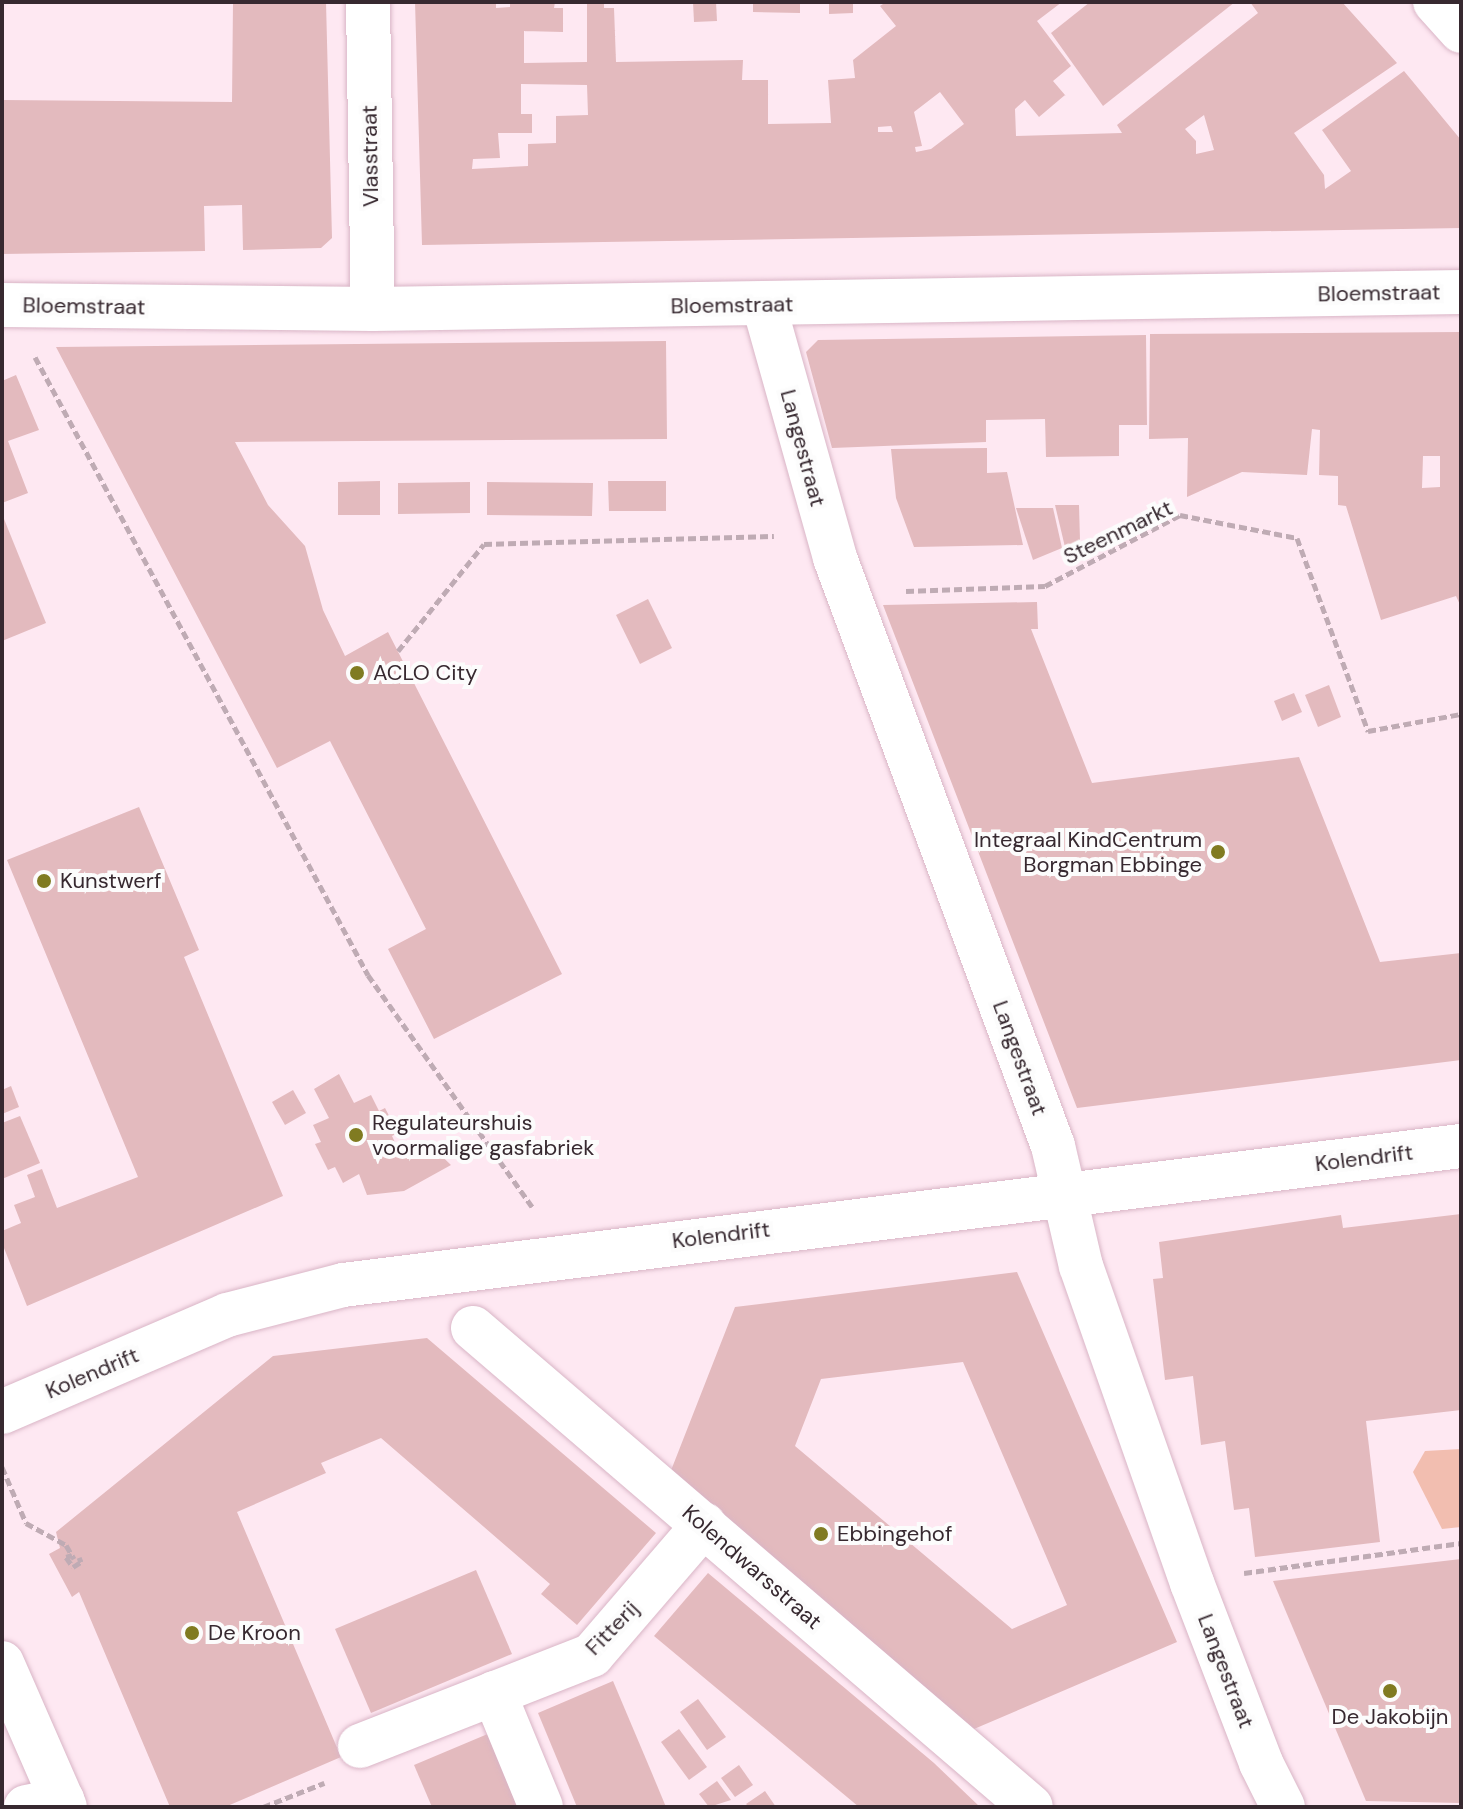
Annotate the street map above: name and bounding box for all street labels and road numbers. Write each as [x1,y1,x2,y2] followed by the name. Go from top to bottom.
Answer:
[356,105,384,207] street label: Vlasstraat
[1317,279,1441,307] street label: Bloemstraat
[670,291,794,319] street label: Bloemstraat
[22,292,146,320] street label: Bloemstraat
[775,387,831,509] street label: Langestraat
[1059,494,1177,570] street label: Steenmarkt
[987,997,1053,1119] street label: Langestraat
[1314,1139,1414,1177] street label: Kolendrift
[671,1216,771,1254] street label: Kolendrift
[42,1342,142,1404] street label: Kolendrift
[677,1499,827,1635] street label: Kolendwarsstraat
[580,1595,644,1661] street label: Fitterij
[1192,1610,1260,1732] street label: Langestraat

